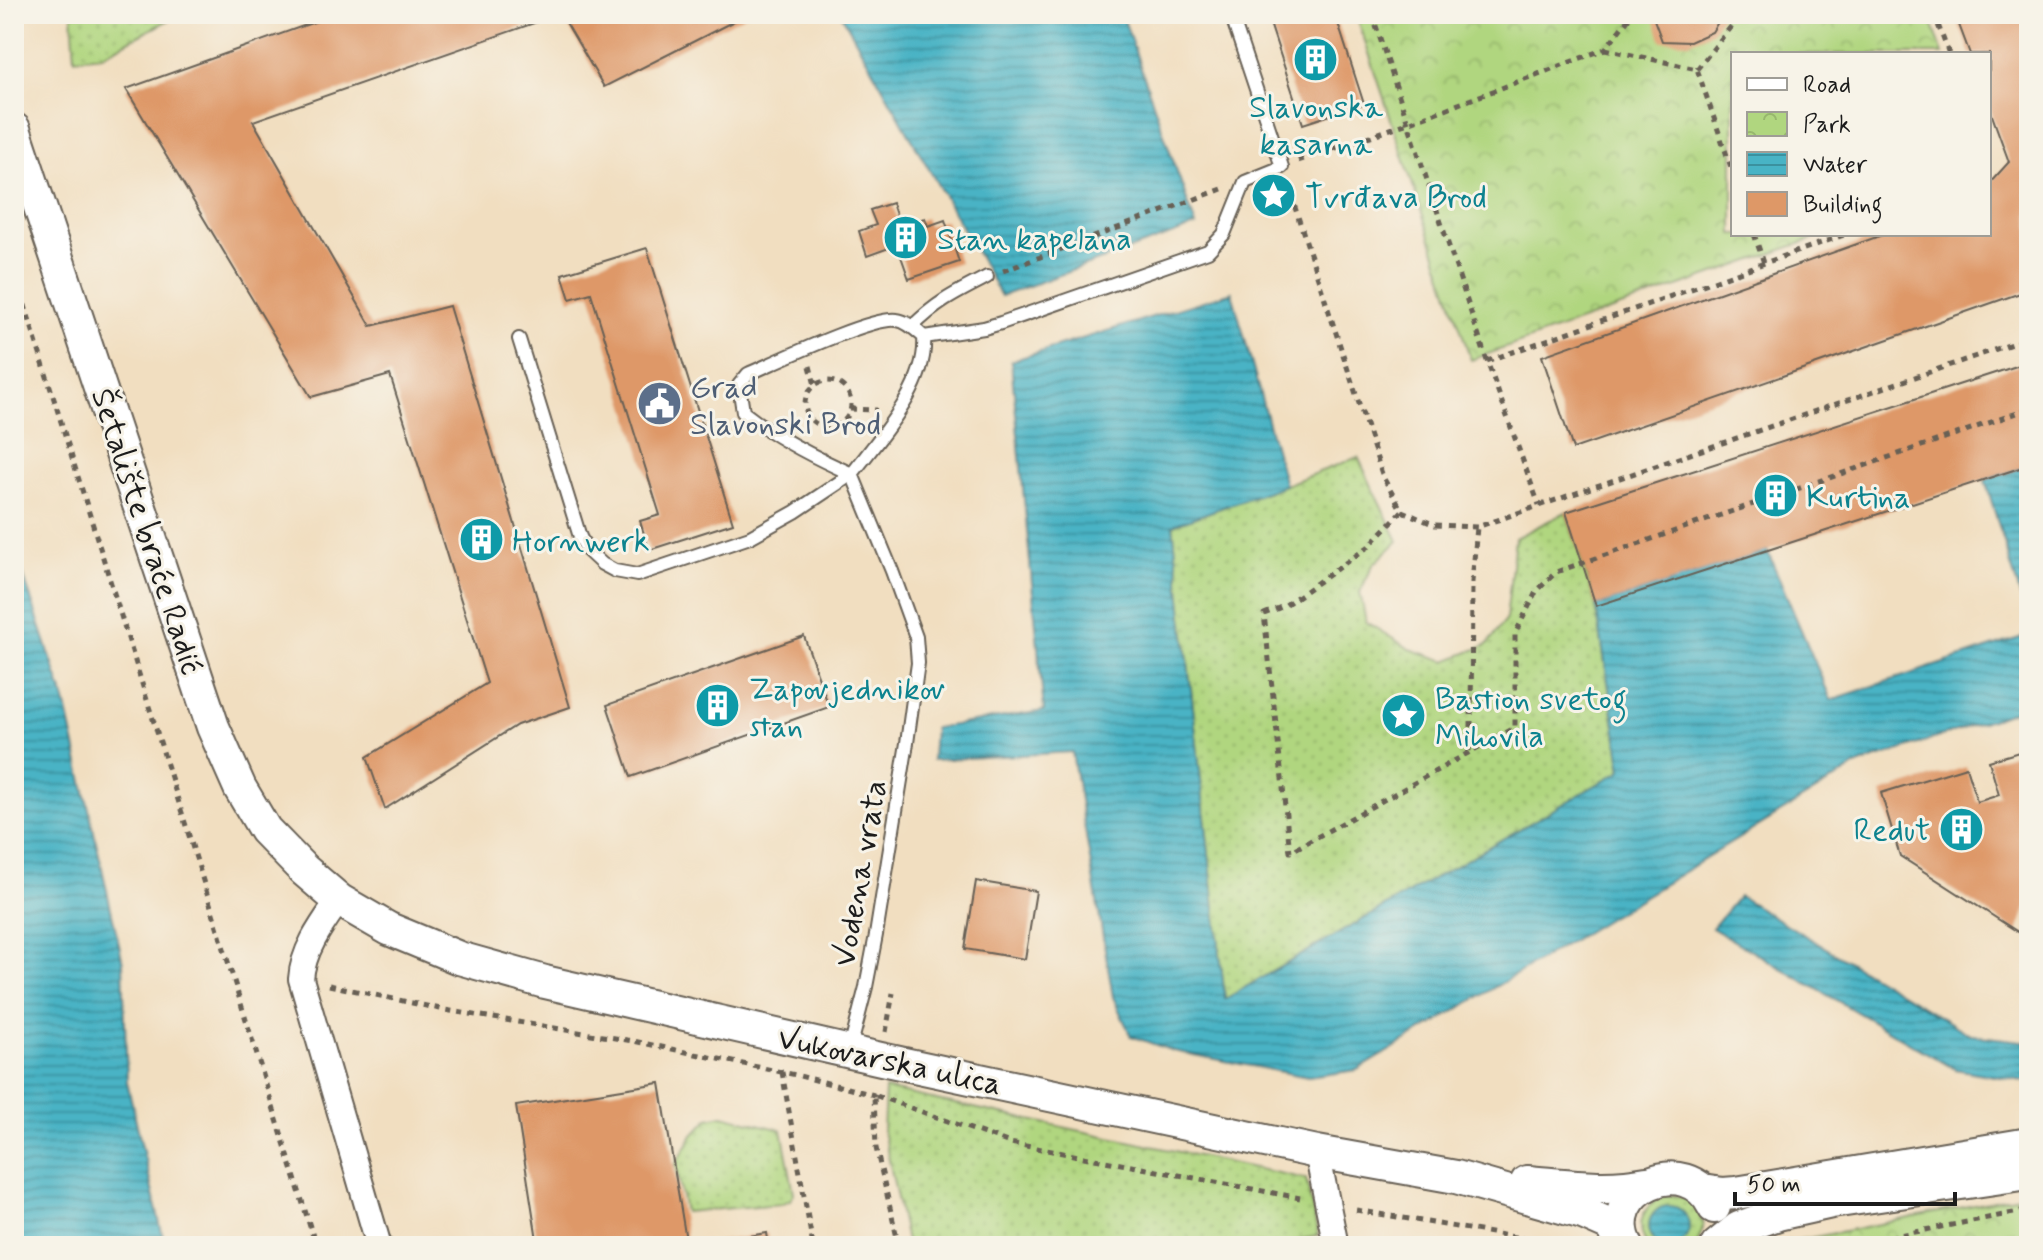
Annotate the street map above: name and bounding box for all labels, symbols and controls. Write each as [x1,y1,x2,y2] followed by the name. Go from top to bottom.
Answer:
[1292,35,1340,83] building icon: Slavonska kasarna
[1731,52,1991,236] legend
[1803,70,1851,101] text: Road
[1249,87,1384,166] place label: Slavonska kasarna
[1803,110,1851,141] text: Park
[1803,150,1868,181] text: Water
[1250,172,1298,220] place icon: Tvrđava Brod
[1305,177,1487,219] place label: Tvrđava Brod
[1803,190,1883,224] text: Building
[882,214,930,262] building icon: Stan kapelana
[937,219,1132,261] place label: Stan kapelana
[690,367,881,446] place label: Grad Slavonski Brod
[635,380,683,428] public building icon: Grad Slavonski Brod
[80,383,212,680] street label: Šetalište braće Radić
[1751,472,1799,520] building icon: Kurtina
[1806,477,1910,519] place label: Kurtina
[457,516,505,564] building icon: Hornwerk
[512,521,650,563] place label: Hornwerk
[749,669,945,748] place label: Zapovjednikov stan
[1435,679,1627,758] place label: Bastion svetog Mihovila
[694,682,742,730] building icon: Zapovjednikov stan
[1380,692,1428,740] place icon: Bastion svetog Mihovila
[824,777,898,970] street label: Vodena vrata
[1937,805,1985,853] building icon: Redut
[1853,810,1930,852] place label: Redut
[774,1018,1005,1106] street label: Vukovarska ulica
[1735,1156,1955,1206] scale bar
[1747,1170,1801,1201] text: 50 m

